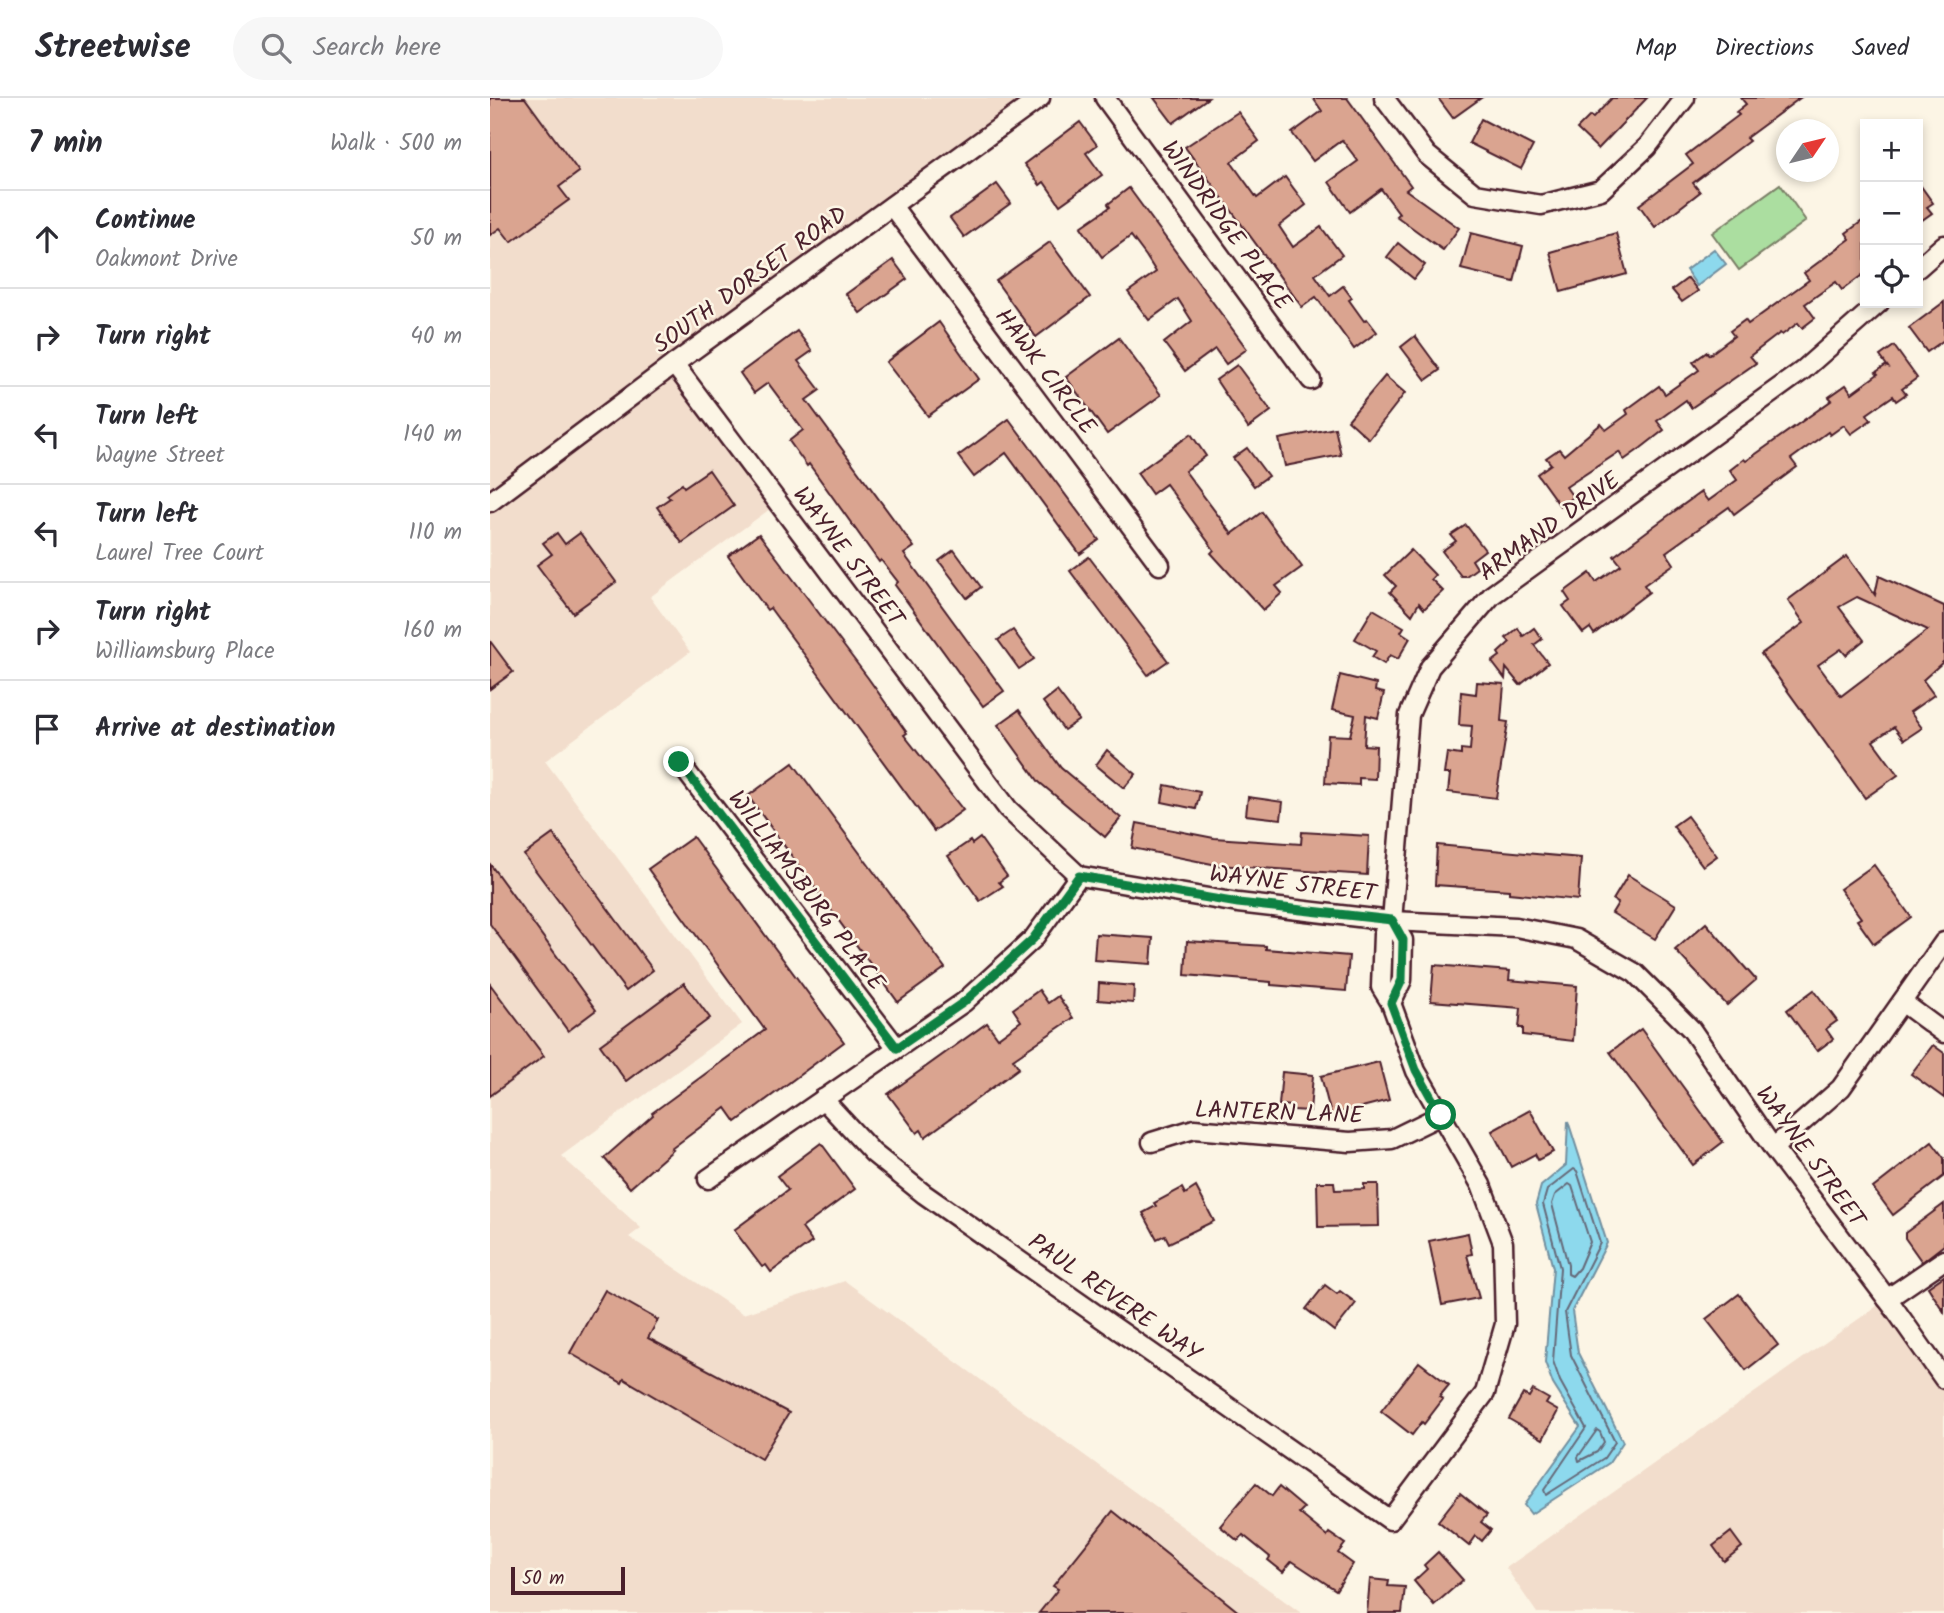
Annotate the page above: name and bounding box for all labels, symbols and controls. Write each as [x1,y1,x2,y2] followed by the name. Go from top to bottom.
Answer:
[233,17,723,80] search box
[35,22,191,75] text: Streetwise
[313,27,441,69] text: Search here
[257,29,295,67] icon: search
[1635,29,1677,68] text: Map
[1715,29,1814,68] text: Directions
[1852,29,1909,68] text: Saved
[1776,119,1839,182] north arrow
[1860,119,1923,308] map controls
[1860,119,1923,182] button: +
[28,120,103,168] text: 7 min
[330,126,462,162] text: Walk · 500 m
[1151,133,1302,320] street label: WINDRIDGE PLACE
[1860,182,1923,245] button: −
[645,196,856,364] street label: SOUTH DORSET ROAD
[95,200,196,242] text: Continue
[28,220,66,258] icon: ahead
[411,221,462,257] text: 50 m
[95,242,238,278] text: Oakmont Drive
[1860,245,1923,308] button: locate
[984,300,1106,445] street label: HAWK CIRCLE
[95,316,211,358] text: Turn right
[28,318,66,356] icon: right
[410,319,462,355] text: 40 m
[95,396,198,438] text: Turn left
[28,416,66,454] icon: left
[403,417,462,453] text: 140 m
[95,438,225,474] text: Wayne Street
[1471,462,1630,592] street label: ARMAND DRIVE
[782,478,915,637] street label: WAYNE STREET
[95,494,198,536] text: Turn left
[28,514,66,552] icon: left
[409,515,462,551] text: 110 m
[95,536,264,572] text: Laurel Tree Court
[95,592,211,634] text: Turn right
[28,612,66,650] icon: right
[403,613,462,649] text: 160 m
[95,634,275,670] text: Williamsburg Place
[95,708,335,750] text: Arrive at destination
[28,710,66,748] icon: arrive
[663,746,694,777] route end
[717,782,895,1001] street label: WILLIAMSBURG PLACE
[1207,855,1381,914] street label: WAYNE STREET
[1745,1078,1876,1238] street label: WAYNE STREET
[1194,1091,1365,1136] street label: LANTERN LANE
[1425,1099,1456,1130] route start
[1019,1224,1210,1374] street label: PAUL REVERE WAY
[511,1564,625,1596] scale bar
[522,1564,564,1594] text: 50 m

